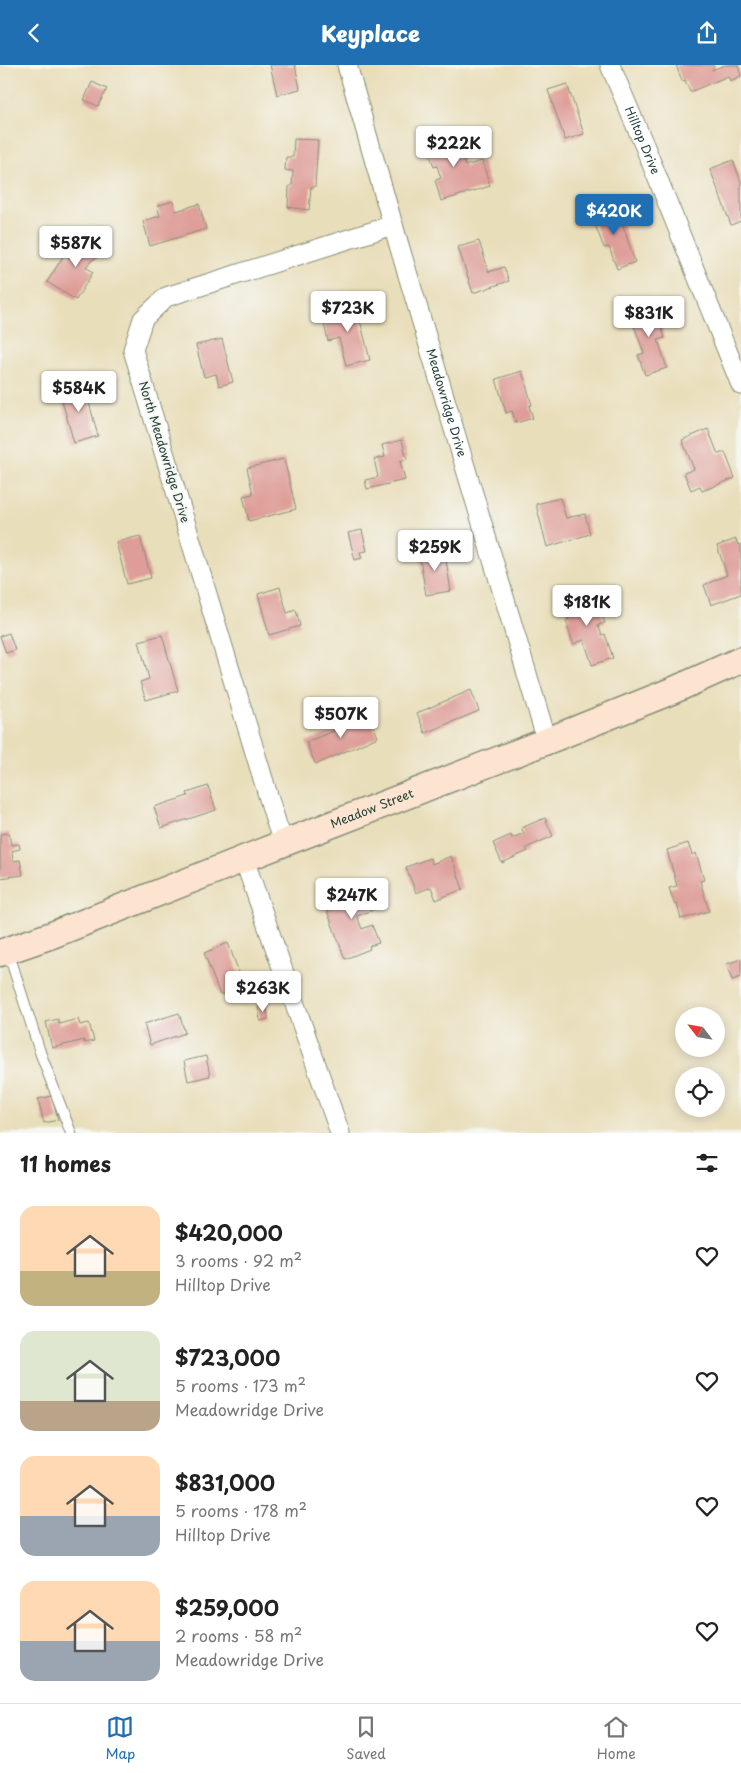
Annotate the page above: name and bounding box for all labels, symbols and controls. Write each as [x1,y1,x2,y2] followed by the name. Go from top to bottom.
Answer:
[321,16,420,49] text: Keyplace
[20,19,48,47] icon: back
[693,19,721,47] icon: share
[621,103,665,177] street label: Hilltop Drive
[419,126,489,168] pin: $222K
[427,130,481,154] text: $222K
[579,193,649,236] pin: $420K
[586,198,642,222] text: $420K
[41,225,111,268] pin: $587K
[50,230,102,254] text: $587K
[313,291,383,333] pin: $723K
[322,295,374,319] text: $723K
[614,295,684,338] pin: $831K
[624,300,674,324] text: $831K
[422,346,472,459] street label: Meadowridge Drive
[44,371,114,413] pin: $584K
[52,375,106,399] text: $584K
[135,379,195,525] street label: North Meadowridge Drive
[400,529,470,572] pin: $259K
[409,534,461,558] text: $259K
[552,585,622,627] pin: $181K
[563,589,611,613] text: $181K
[306,697,376,739] pin: $507K
[314,701,368,725] text: $507K
[327,784,416,832] street label: Meadow Street
[317,877,387,920] pin: $247K
[326,882,378,906] text: $247K
[228,971,298,1013] pin: $263K
[236,975,290,999] text: $263K
[675,1007,725,1057] north arrow
[675,1007,725,1117] map controls
[675,1067,725,1117] button: locate
[20,1147,111,1179] text: 11 homes
[693,1149,721,1177] icon: filters
[175,1216,283,1248] text: $420,000
[60,1226,120,1286] icon: home
[693,1242,721,1270] icon: heart
[175,1248,302,1272] text: 3 rooms · 92 m²
[175,1272,271,1296] text: Hilltop Drive
[175,1341,280,1373] text: $723,000
[60,1351,120,1411] icon: home
[693,1367,721,1395] icon: heart
[175,1373,306,1397] text: 5 rooms · 173 m²
[175,1397,324,1421] text: Meadowridge Drive
[175,1466,275,1498] text: $831,000
[60,1476,120,1536] icon: home
[693,1492,721,1520] icon: heart
[175,1498,307,1522] text: 5 rooms · 178 m²
[175,1522,271,1546] text: Hilltop Drive
[175,1591,279,1623] text: $259,000
[60,1601,120,1661] icon: home
[693,1617,721,1645] icon: heart
[175,1623,302,1647] text: 2 rooms · 58 m²
[175,1647,324,1671] text: Meadowridge Drive
[105,1713,135,1764] tab: Map
[346,1713,386,1764] tab: Saved
[597,1713,636,1764] tab: Home

